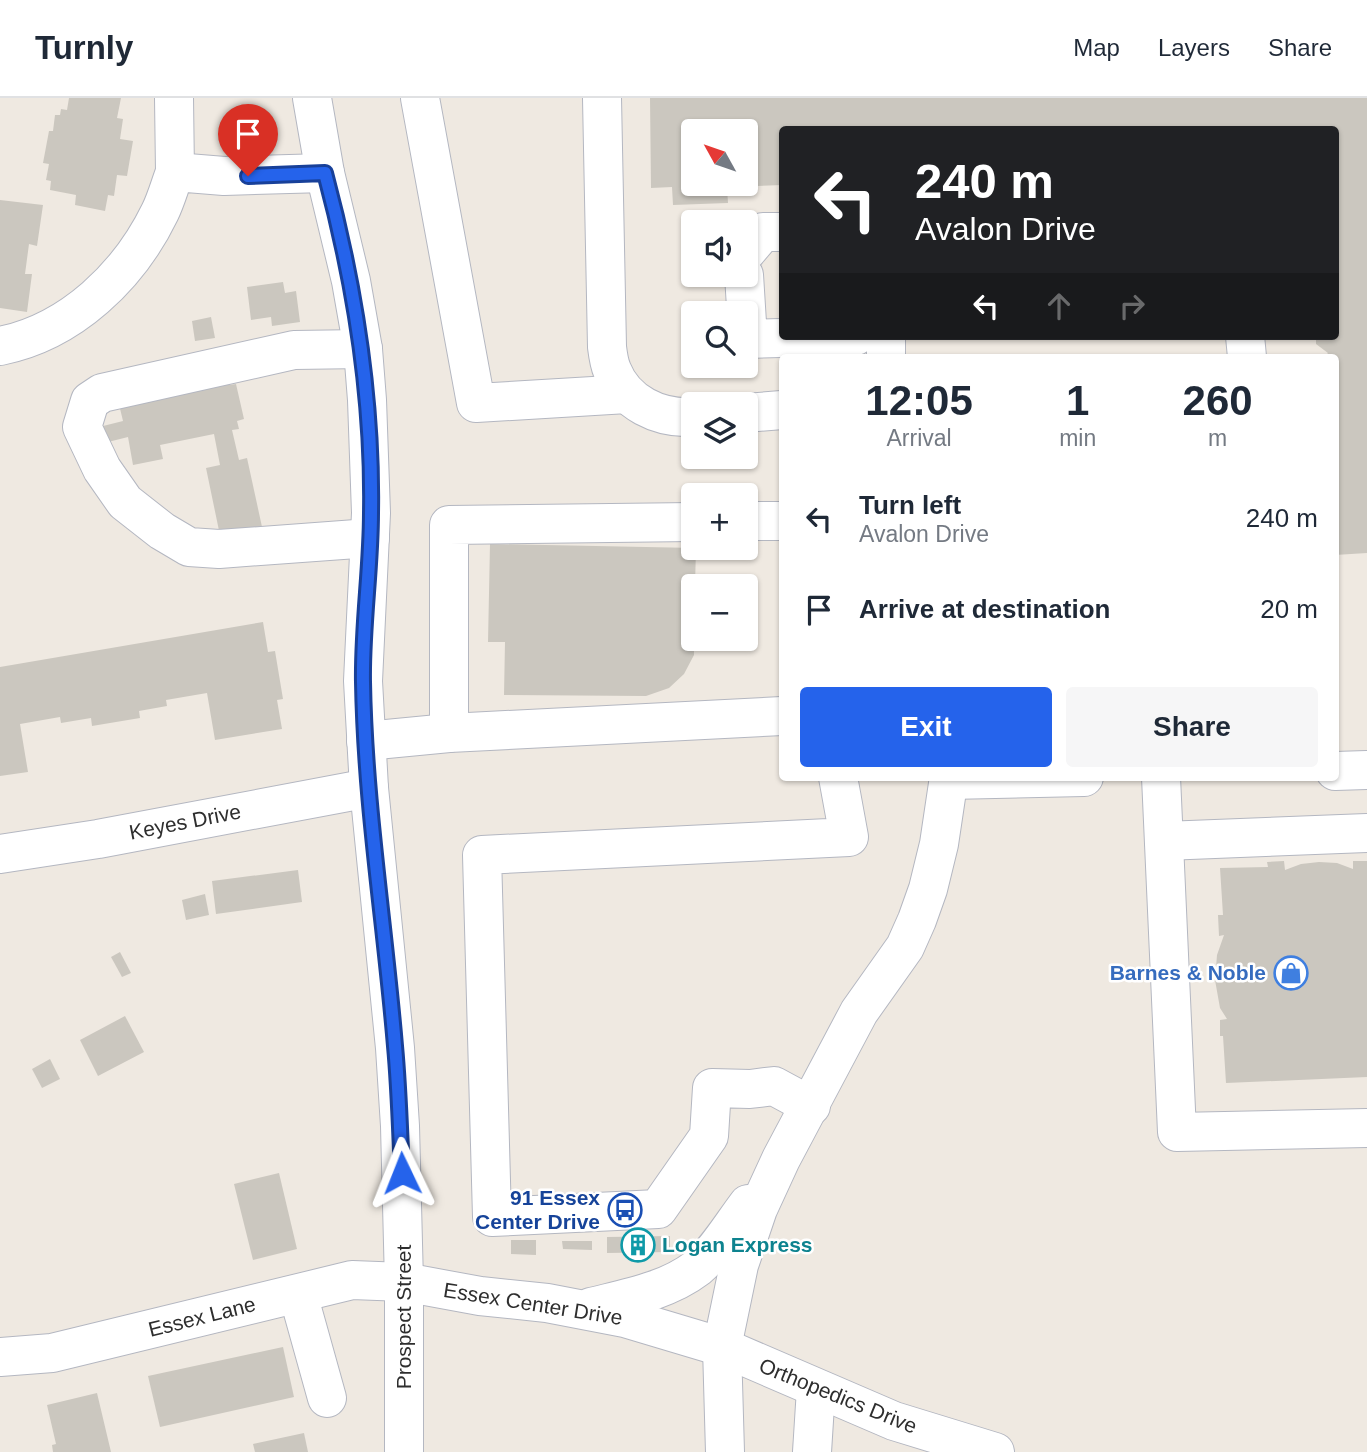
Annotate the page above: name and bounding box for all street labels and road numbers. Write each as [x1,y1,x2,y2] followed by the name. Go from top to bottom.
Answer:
[127,799,243,844] street label: Keyes Drive
[392,1244,415,1389] street label: Prospect Street
[442,1278,624,1329] street label: Essex Center Drive
[146,1292,258,1341] street label: Essex Lane
[756,1353,920,1438] street label: Orthopedics Drive

